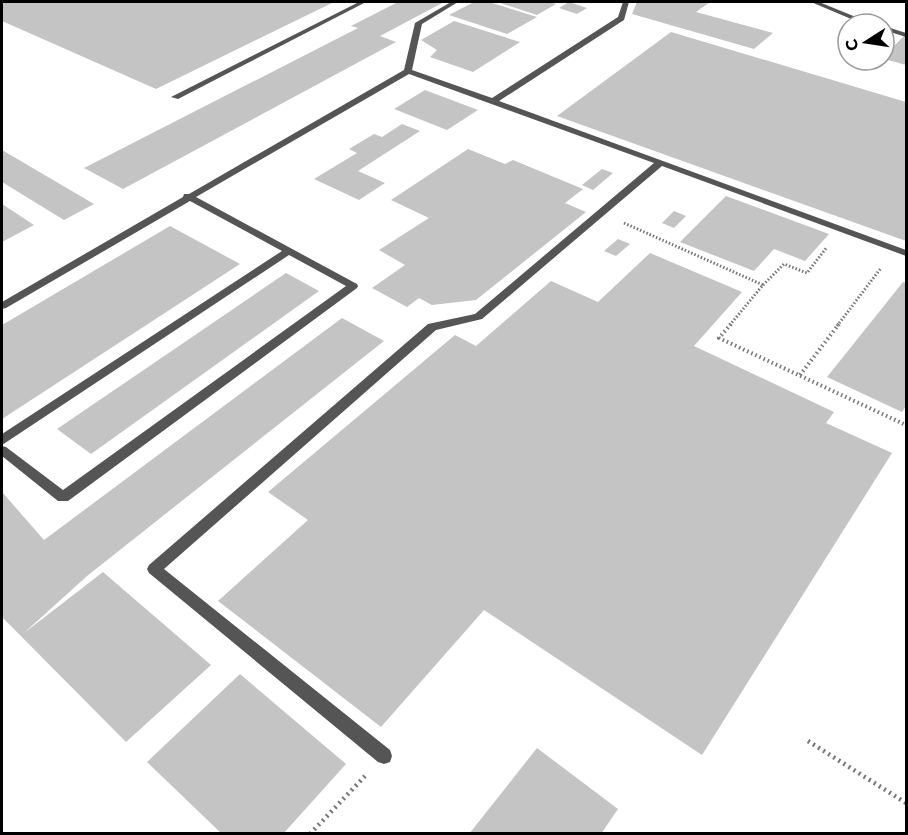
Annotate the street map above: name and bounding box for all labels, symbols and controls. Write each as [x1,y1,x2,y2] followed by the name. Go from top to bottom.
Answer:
[836,12,896,72] north arrow
[841,37,862,53] text: С

